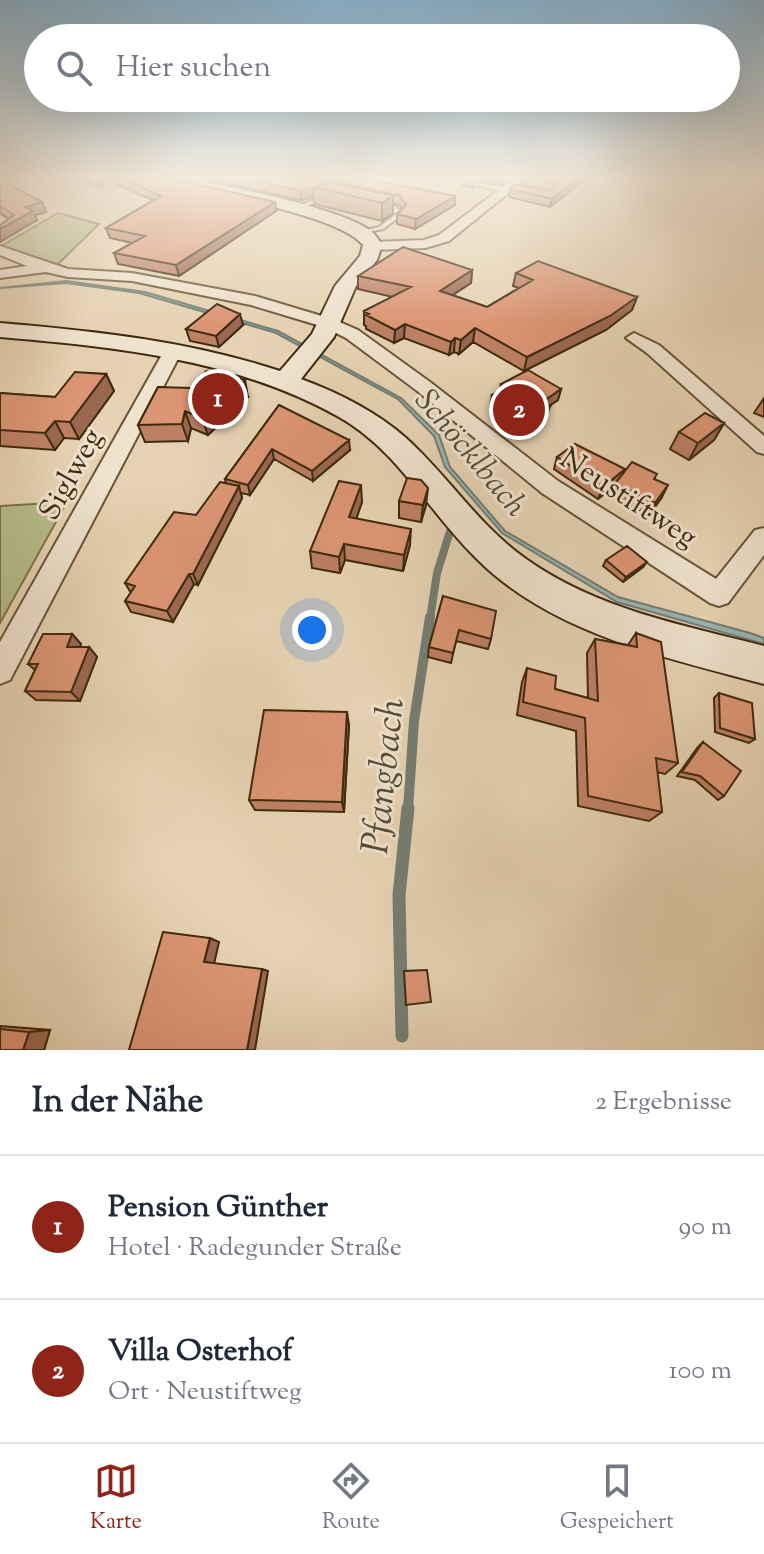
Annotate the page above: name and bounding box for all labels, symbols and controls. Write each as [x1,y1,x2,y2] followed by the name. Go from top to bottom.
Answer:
[24,24,740,112] search box
[52,46,96,90] icon: search
[116,47,271,90] text: Hier suchen
[192,369,244,429] pin: 1
[403,380,537,528] water label: Schöcklbach
[493,380,545,440] pin: 2
[29,421,115,529] street label: Siglweg
[550,439,705,560] street label: Neustiftweg
[292,610,332,650] your location
[351,695,421,857] water label: Pfangbach
[32,1078,203,1127] text: In der Nähe
[595,1084,732,1121] text: 2 Ergebnisse
[108,1187,328,1230] text: Pension Günther
[54,1209,62,1246] text: 1
[679,1209,732,1246] text: 90 m
[108,1230,402,1267] text: Hotel · Radegunder Straße
[108,1331,293,1374] text: Villa Osterhof
[52,1353,64,1390] text: 2
[669,1353,732,1390] text: 100 m
[108,1374,302,1411] text: Ort · Neustiftweg
[90,1459,142,1539] tab: Karte
[322,1459,380,1539] tab: Route
[560,1459,674,1539] tab: Gespeichert

